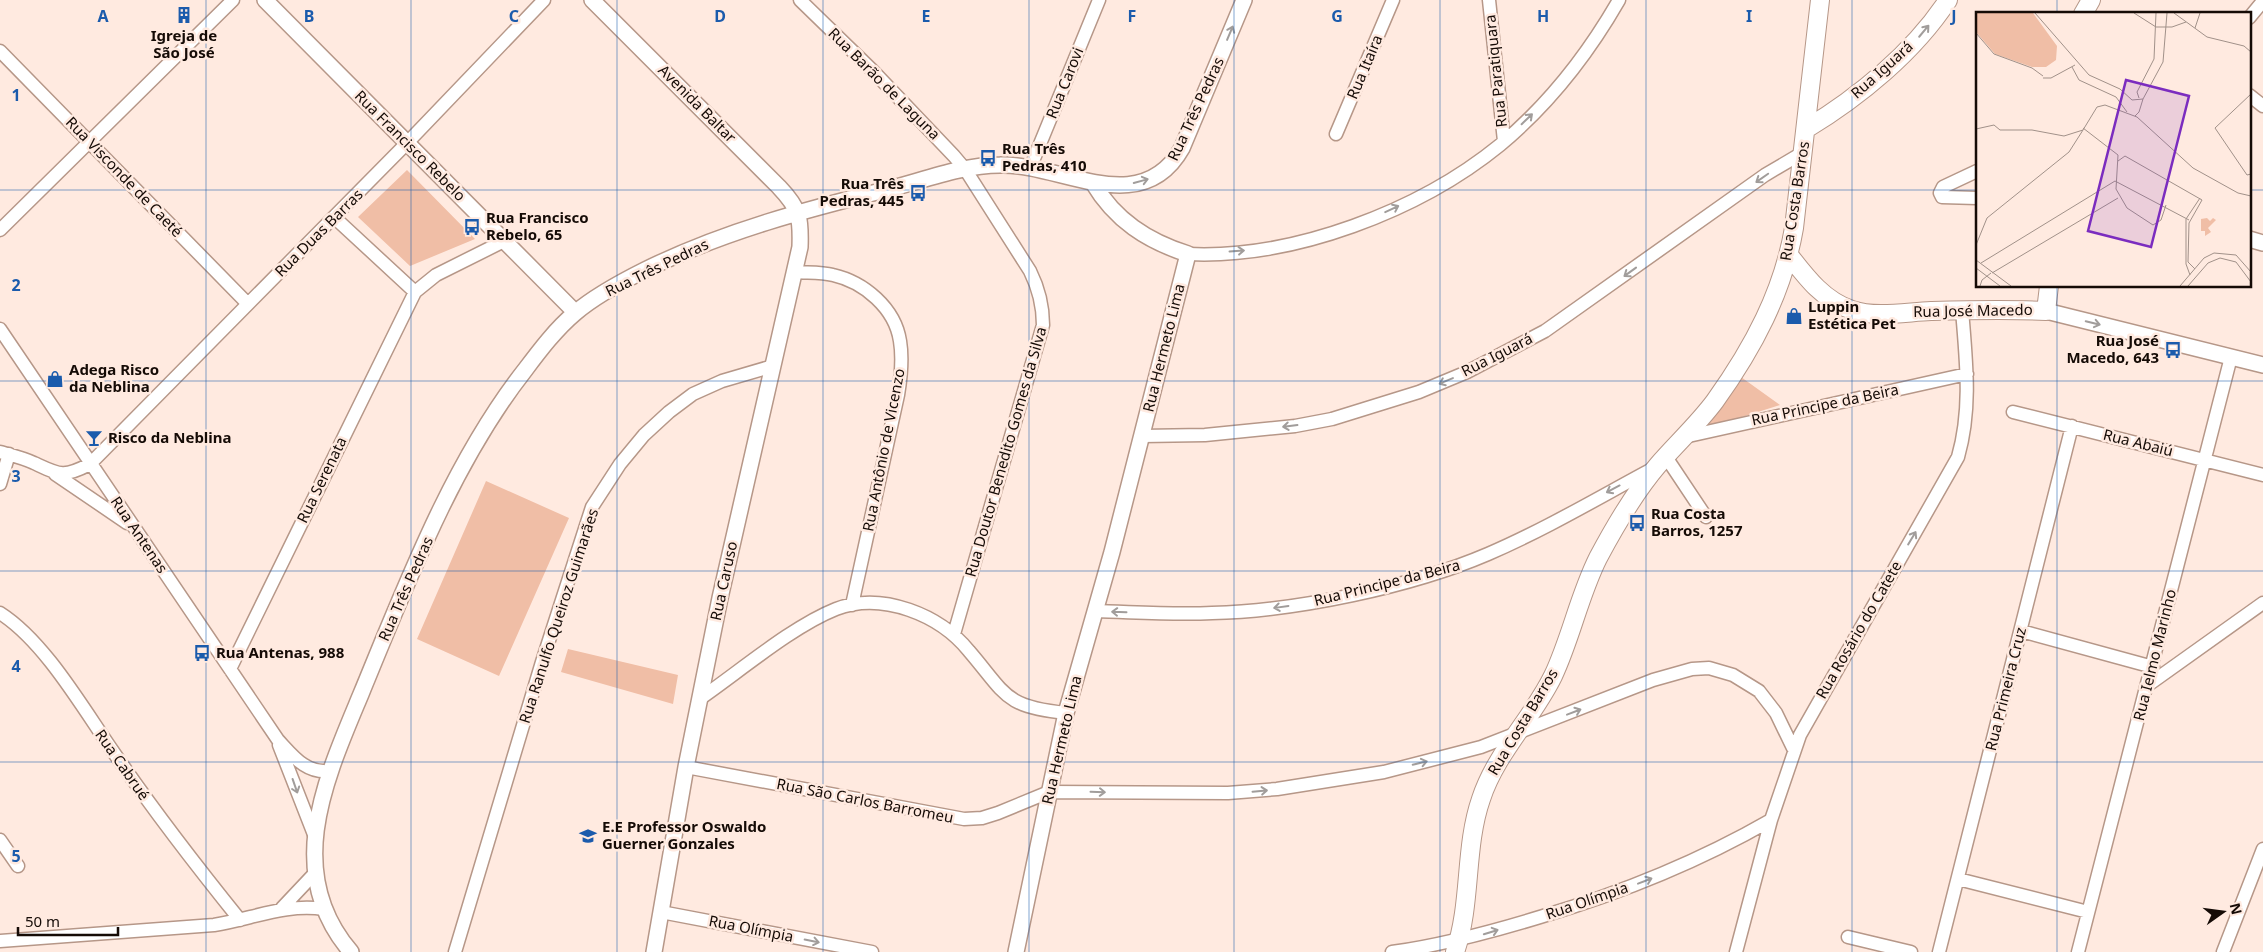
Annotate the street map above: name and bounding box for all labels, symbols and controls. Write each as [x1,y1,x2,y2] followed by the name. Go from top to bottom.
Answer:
[97,5,109,27] text: A
[174,5,194,25] building icon: Igreja de São José
[304,5,314,27] text: B
[509,5,519,27] text: C
[714,5,726,27] text: D
[922,5,931,27] text: E
[1128,5,1136,27] text: F
[1331,5,1343,27] text: G
[1537,5,1549,27] text: H
[1746,5,1752,27] text: I
[1949,5,1957,27] text: J
[1976,12,2250,288] inset map
[1479,14,1511,128] street label: Rua Paratiquara
[824,23,945,144] street label: Rua Barão de Laguna
[151,25,217,62] place label: Igreja de São José
[1918,25,1929,38] one-way arrow
[1226,26,1236,41] one-way arrow
[1342,31,1387,102] street label: Rua Itaíra
[1846,36,1917,103] street label: Rua Iguará
[1041,44,1087,121] street label: Rua Carovi
[1162,54,1228,164] street label: Rua Três Pedras
[654,60,741,147] street label: Avenida Baltar
[11,84,21,106] text: 1
[351,85,471,205] street label: Rua Francisco Rebelo
[62,112,187,241] street label: Rua Visconde de Caeté
[1521,113,1533,126] one-way arrow
[1002,138,1087,175] place label: Rua Três Pedras, 410
[1775,140,1813,262] street label: Rua Costa Barros
[978,148,998,168] bus stop icon: Rua Três Pedras, 410
[819,173,904,210] place label: Rua Três Pedras, 445
[1756,173,1770,183] one-way arrow
[1133,176,1149,186] one-way arrow
[908,183,928,203] bus stop icon: Rua Três Pedras, 445
[270,184,367,281] street label: Rua Duas Barras
[1384,204,1399,213] one-way arrow
[486,207,589,244] place label: Rua Francisco Rebelo, 65
[462,217,482,237] bus stop icon: Rua Francisco Rebelo, 65
[602,234,711,301] street label: Rua Três Pedras
[1228,247,1244,256] one-way arrow
[1623,267,1637,277] one-way arrow
[11,274,21,296] text: 2
[1137,281,1189,414] street label: Rua Hermeto Lima
[1808,296,1896,333] place label: Luppin Estética Pet
[1913,299,2033,321] street label: Rua José Macedo
[1784,306,1804,326] shop icon: Luppin Estética Pet
[2085,319,2101,328] one-way arrow
[960,324,1050,579] street label: Rua Doutor Benedito Gomes da Silva
[1458,328,1535,381] street label: Rua Iguará
[2066,330,2159,367] place label: Rua José Macedo, 643
[2163,340,2183,360] bus stop icon: Rua José Macedo, 643
[69,359,159,396] place label: Adega Risco da Neblina
[857,366,909,533] street label: Rua Antônio de Vicenzo
[45,369,65,389] shop icon: Adega Risco da Neblina
[1438,377,1454,386] one-way arrow
[1749,379,1900,429] street label: Rua Principe da Beira
[1282,421,1298,431] one-way arrow
[2101,424,2175,460] street label: Rua Abaiú
[108,427,232,447] place label: Risco da Neblina
[84,428,104,448] bar icon: Risco da Neblina
[292,433,351,526] street label: Rua Serenata
[11,465,21,487] text: 3
[1607,485,1621,495] one-way arrow
[107,492,173,577] street label: Rua Antenas
[1651,503,1743,540] place label: Rua Costa Barros, 1257
[514,506,602,726] street label: Rua Ranulfo Queiroz Guimarães
[1627,513,1647,533] bus stop icon: Rua Costa Barros, 1257
[1907,532,1917,546] one-way arrow
[373,533,437,644] street label: Rua Três Pedras
[705,539,741,622] street label: Rua Caruso
[1312,554,1462,610] street label: Rua Principe da Beira
[1811,557,1906,702] street label: Rua Rosário do Catete
[2128,587,2180,723] street label: Rua Ielmo Marinho
[1274,602,1290,612] one-way arrow
[1111,607,1127,616] one-way arrow
[1980,625,2030,753] street label: Rua Primeira Cruz
[216,642,345,662] place label: Rua Antenas, 988
[192,643,212,663] bus stop icon: Rua Antenas, 988
[11,655,21,677] text: 4
[1482,665,1562,778] street label: Rua Costa Barros
[1036,673,1086,806] street label: Rua Hermeto Lima
[1566,707,1581,716] one-way arrow
[91,725,155,804] street label: Rua Cabrué
[1412,758,1428,767] one-way arrow
[775,773,955,827] street label: Rua São Carlos Barromeu
[291,778,300,793] one-way arrow
[1252,786,1268,795] one-way arrow
[1090,788,1106,797] one-way arrow
[602,816,766,853] place label: E.E Professor Oswaldo Guerner Gonzales
[578,826,598,846] school or university icon: E.E Professor Oswaldo Guerner Gonzales
[11,845,21,867] text: 5
[1637,876,1652,885] one-way arrow
[1543,877,1631,923] street label: Rua Olímpia
[2198,887,2248,937] north arrow
[2226,901,2247,917] text: N
[18,904,118,936] scale bar
[707,910,795,946] street label: Rua Olímpia
[25,911,60,931] text: 50 m
[1483,927,1499,937] one-way arrow
[803,936,819,946] one-way arrow

